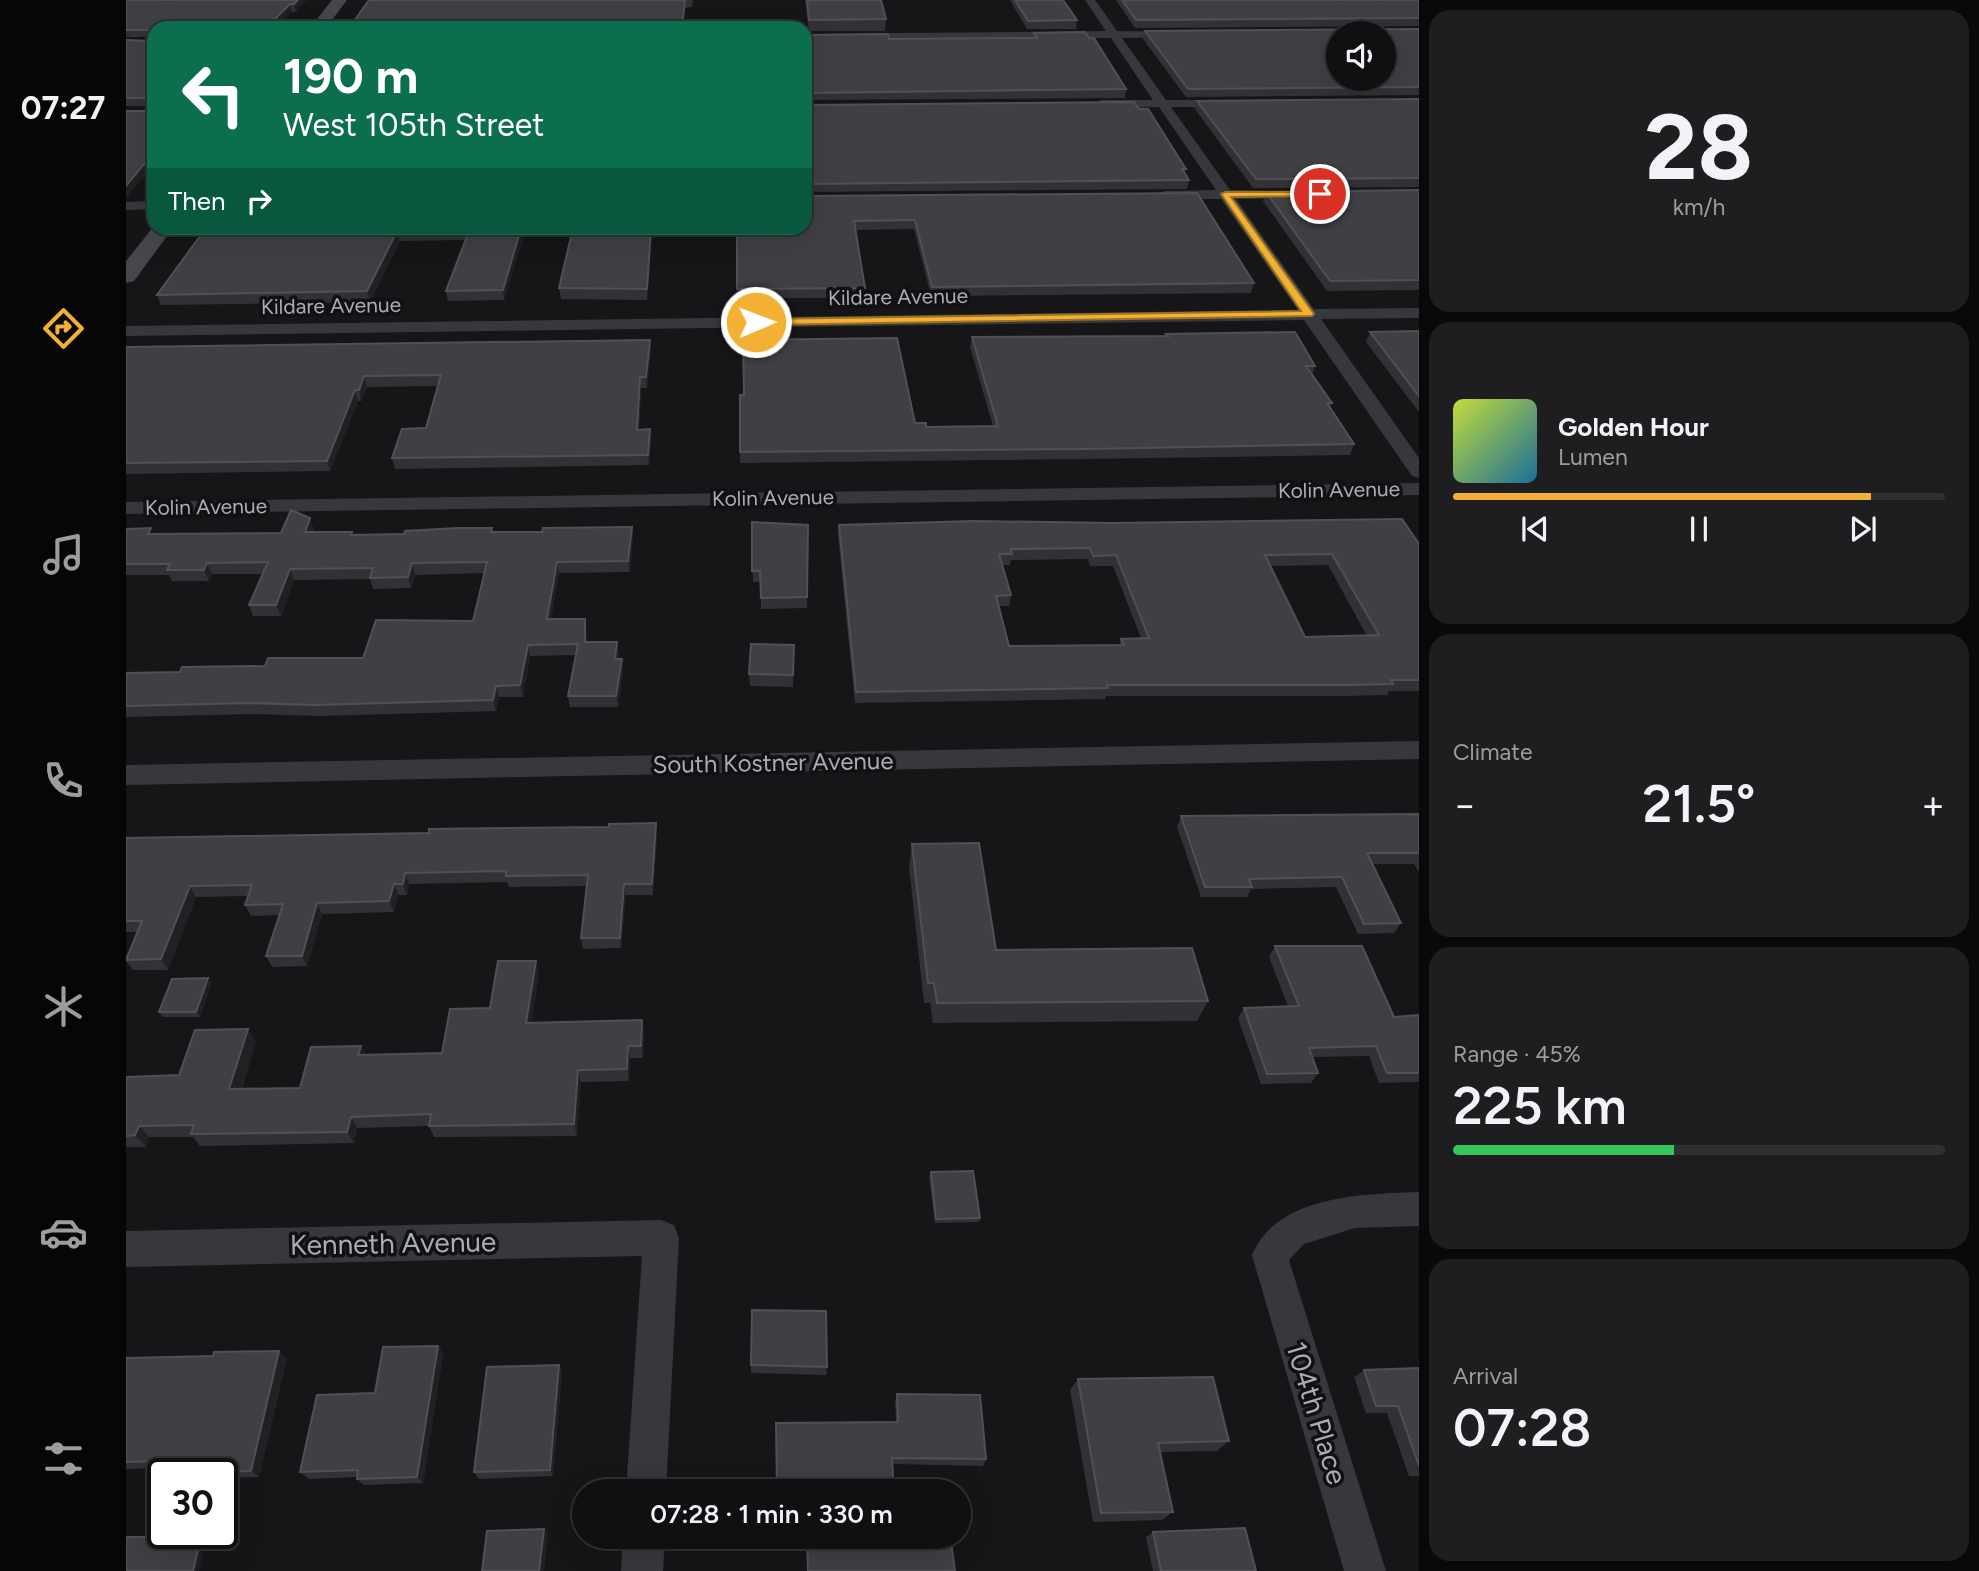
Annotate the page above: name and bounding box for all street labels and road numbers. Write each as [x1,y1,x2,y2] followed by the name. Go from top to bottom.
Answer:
[828,283,968,310] street label: Kildare Avenue
[261,292,401,319] street label: Kildare Avenue
[1278,476,1400,503] street label: Kolin Avenue
[712,484,834,511] street label: Kolin Avenue
[145,493,267,520] street label: Kolin Avenue
[652,746,894,779] street label: South Kostner Avenue
[289,1224,497,1262] street label: Kenneth Avenue
[1279,1338,1355,1488] street label: 104th Place

